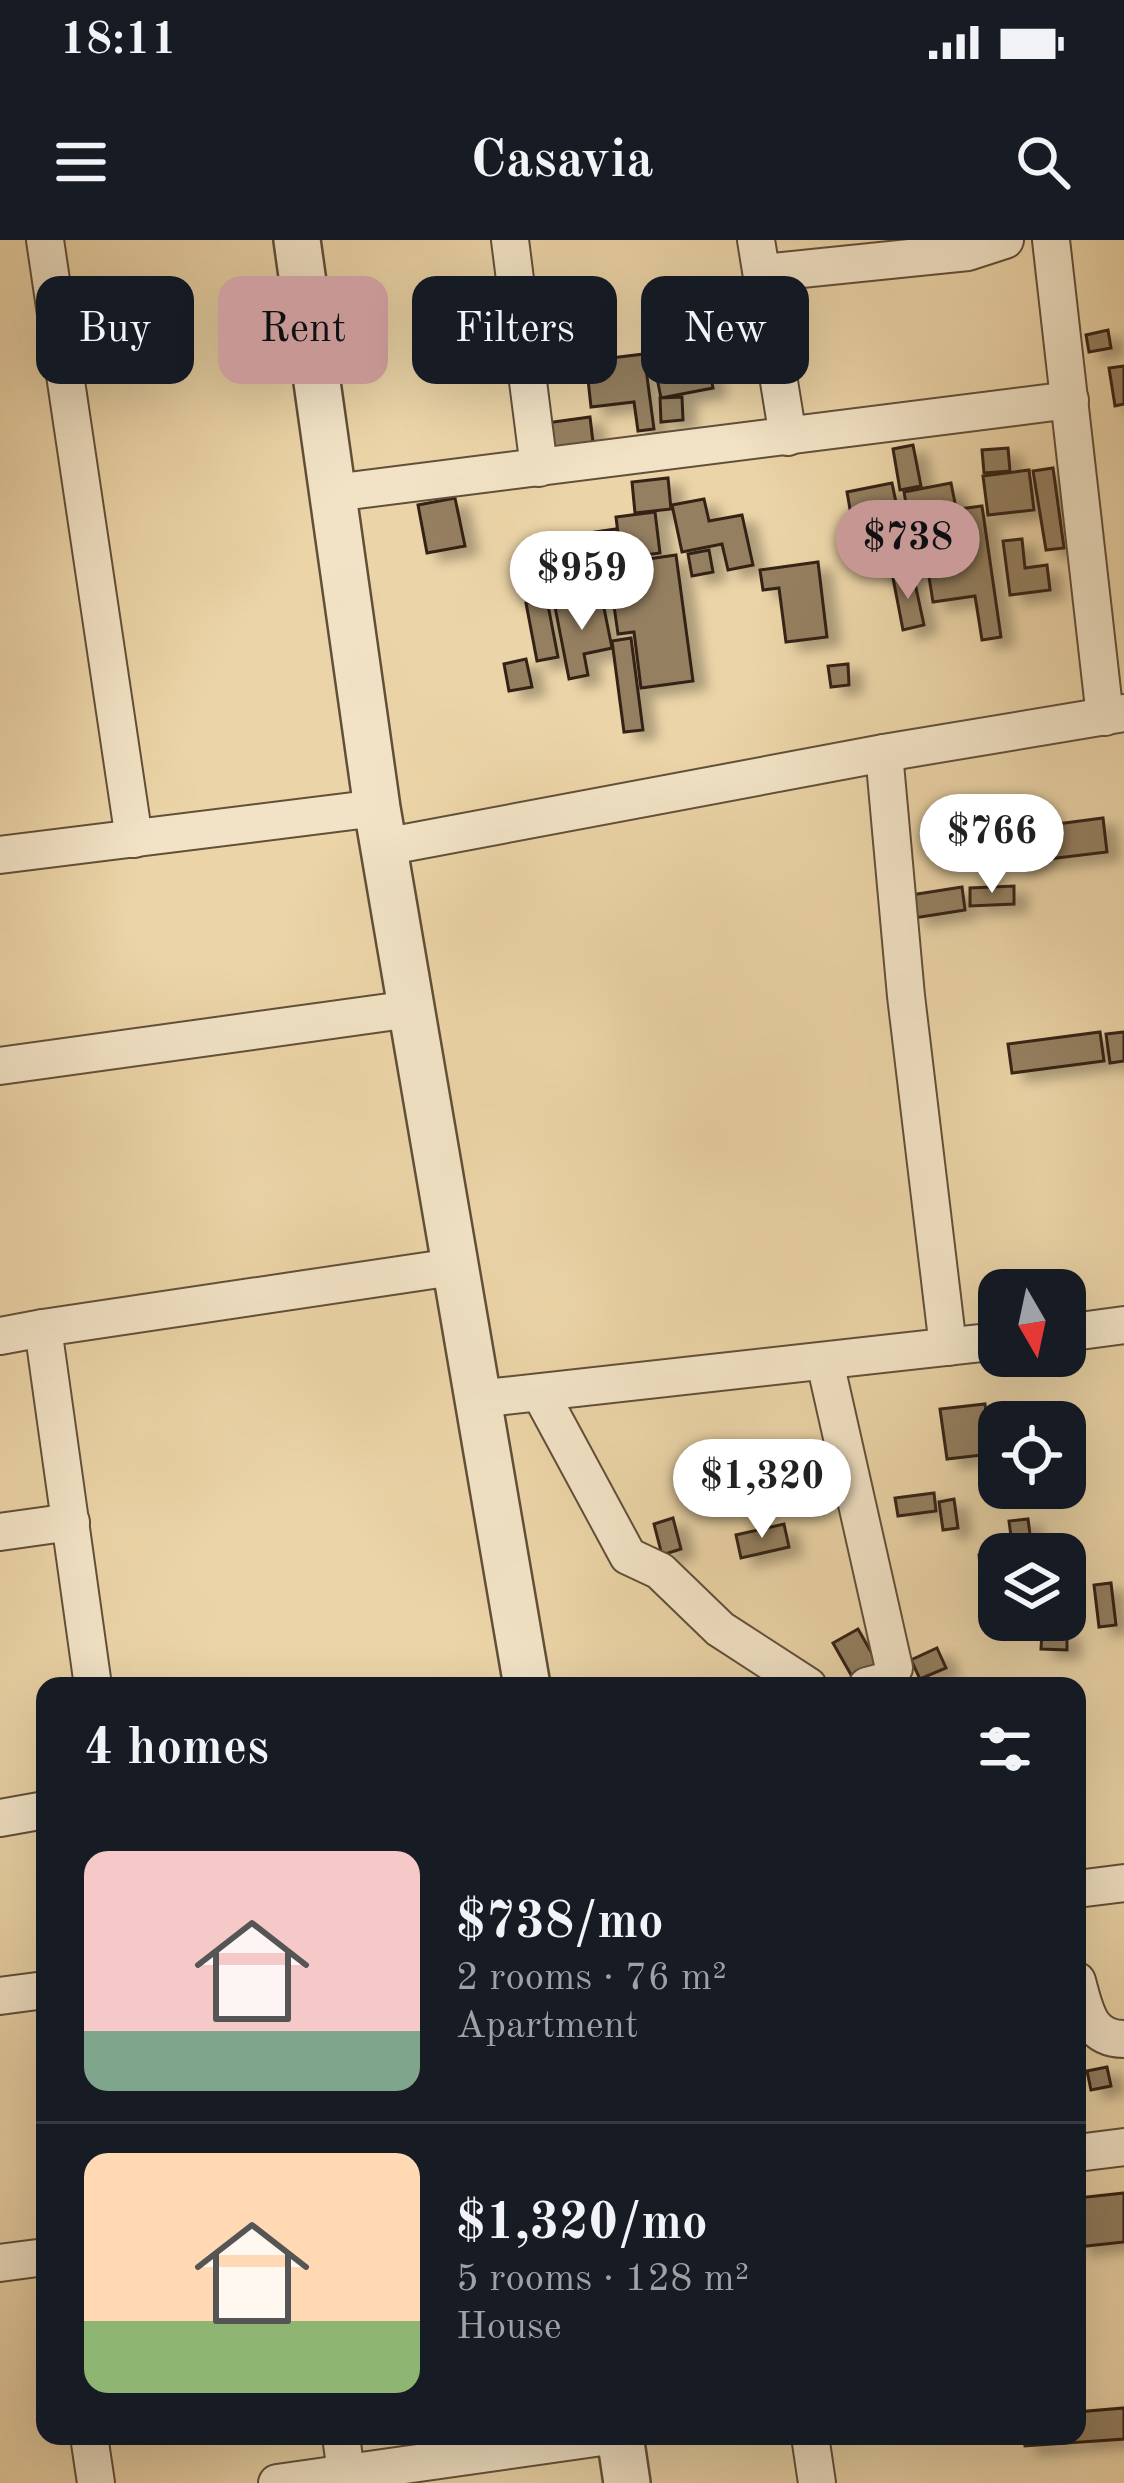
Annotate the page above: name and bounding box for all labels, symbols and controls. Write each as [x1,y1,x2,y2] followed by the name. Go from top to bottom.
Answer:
[60,19,177,64] text: 18:11
[48,129,114,195] icon: menu
[1010,129,1076,195] icon: search
[470,135,654,189] text: Casavia
[36,276,194,384] chip: Buy
[218,276,388,384] chip: Rent
[412,276,617,384] chip: Filters
[641,276,809,384] chip: New
[837,500,979,602] pin: $738
[863,519,953,558] text: $738
[511,531,653,633] pin: $959
[537,550,627,589] text: $959
[921,794,1063,896] pin: $766
[947,813,1037,852] text: $766
[978,1269,1086,1377] north arrow
[978,1269,1086,1641] map controls
[978,1401,1086,1509] button: locate
[664,1439,860,1541] pin: $1,320
[700,1458,824,1497] text: $1,320
[978,1533,1086,1641] button: layers
[972,1716,1038,1782] icon: filters
[84,1724,269,1775] text: 4 homes
[456,1898,664,1949] text: $738/mo
[180,1899,324,2043] icon: home
[456,1959,727,1998] text: 2 rooms · 76 m²
[456,2007,639,2046] text: Apartment
[456,2199,708,2250] text: $1,320/mo
[180,2201,324,2345] icon: home
[456,2260,749,2299] text: 5 rooms · 128 m²
[456,2308,562,2347] text: House

